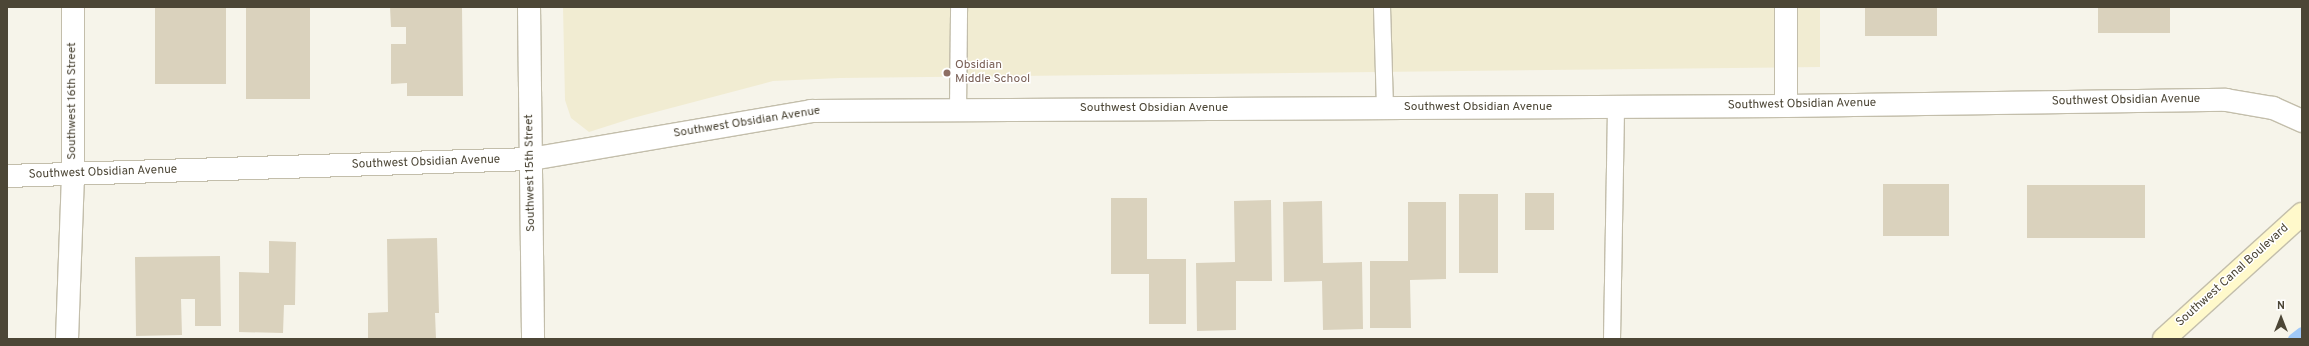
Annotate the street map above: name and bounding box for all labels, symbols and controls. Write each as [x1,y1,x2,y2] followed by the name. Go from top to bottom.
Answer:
[66,42,80,160] street label: Southwest 16th Street
[955,59,1030,87] place label: Obsidian Middle School
[942,68,952,78] marker: Obsidian Middle School
[2051,93,2201,109] street label: Southwest Obsidian Avenue
[1727,97,1877,113] street label: Southwest Obsidian Avenue
[1403,101,1553,115] street label: Southwest Obsidian Avenue
[1079,102,1229,116] street label: Southwest Obsidian Avenue
[672,104,822,142] street label: Southwest Obsidian Avenue
[523,114,539,232] street label: Southwest 15th Street
[351,153,501,173] street label: Southwest Obsidian Avenue
[28,163,178,183] street label: Southwest Obsidian Avenue
[2174,222,2292,330] street label: Southwest Canal Boulevard
[2261,298,2301,338] north arrow
[2277,299,2285,313] text: N

